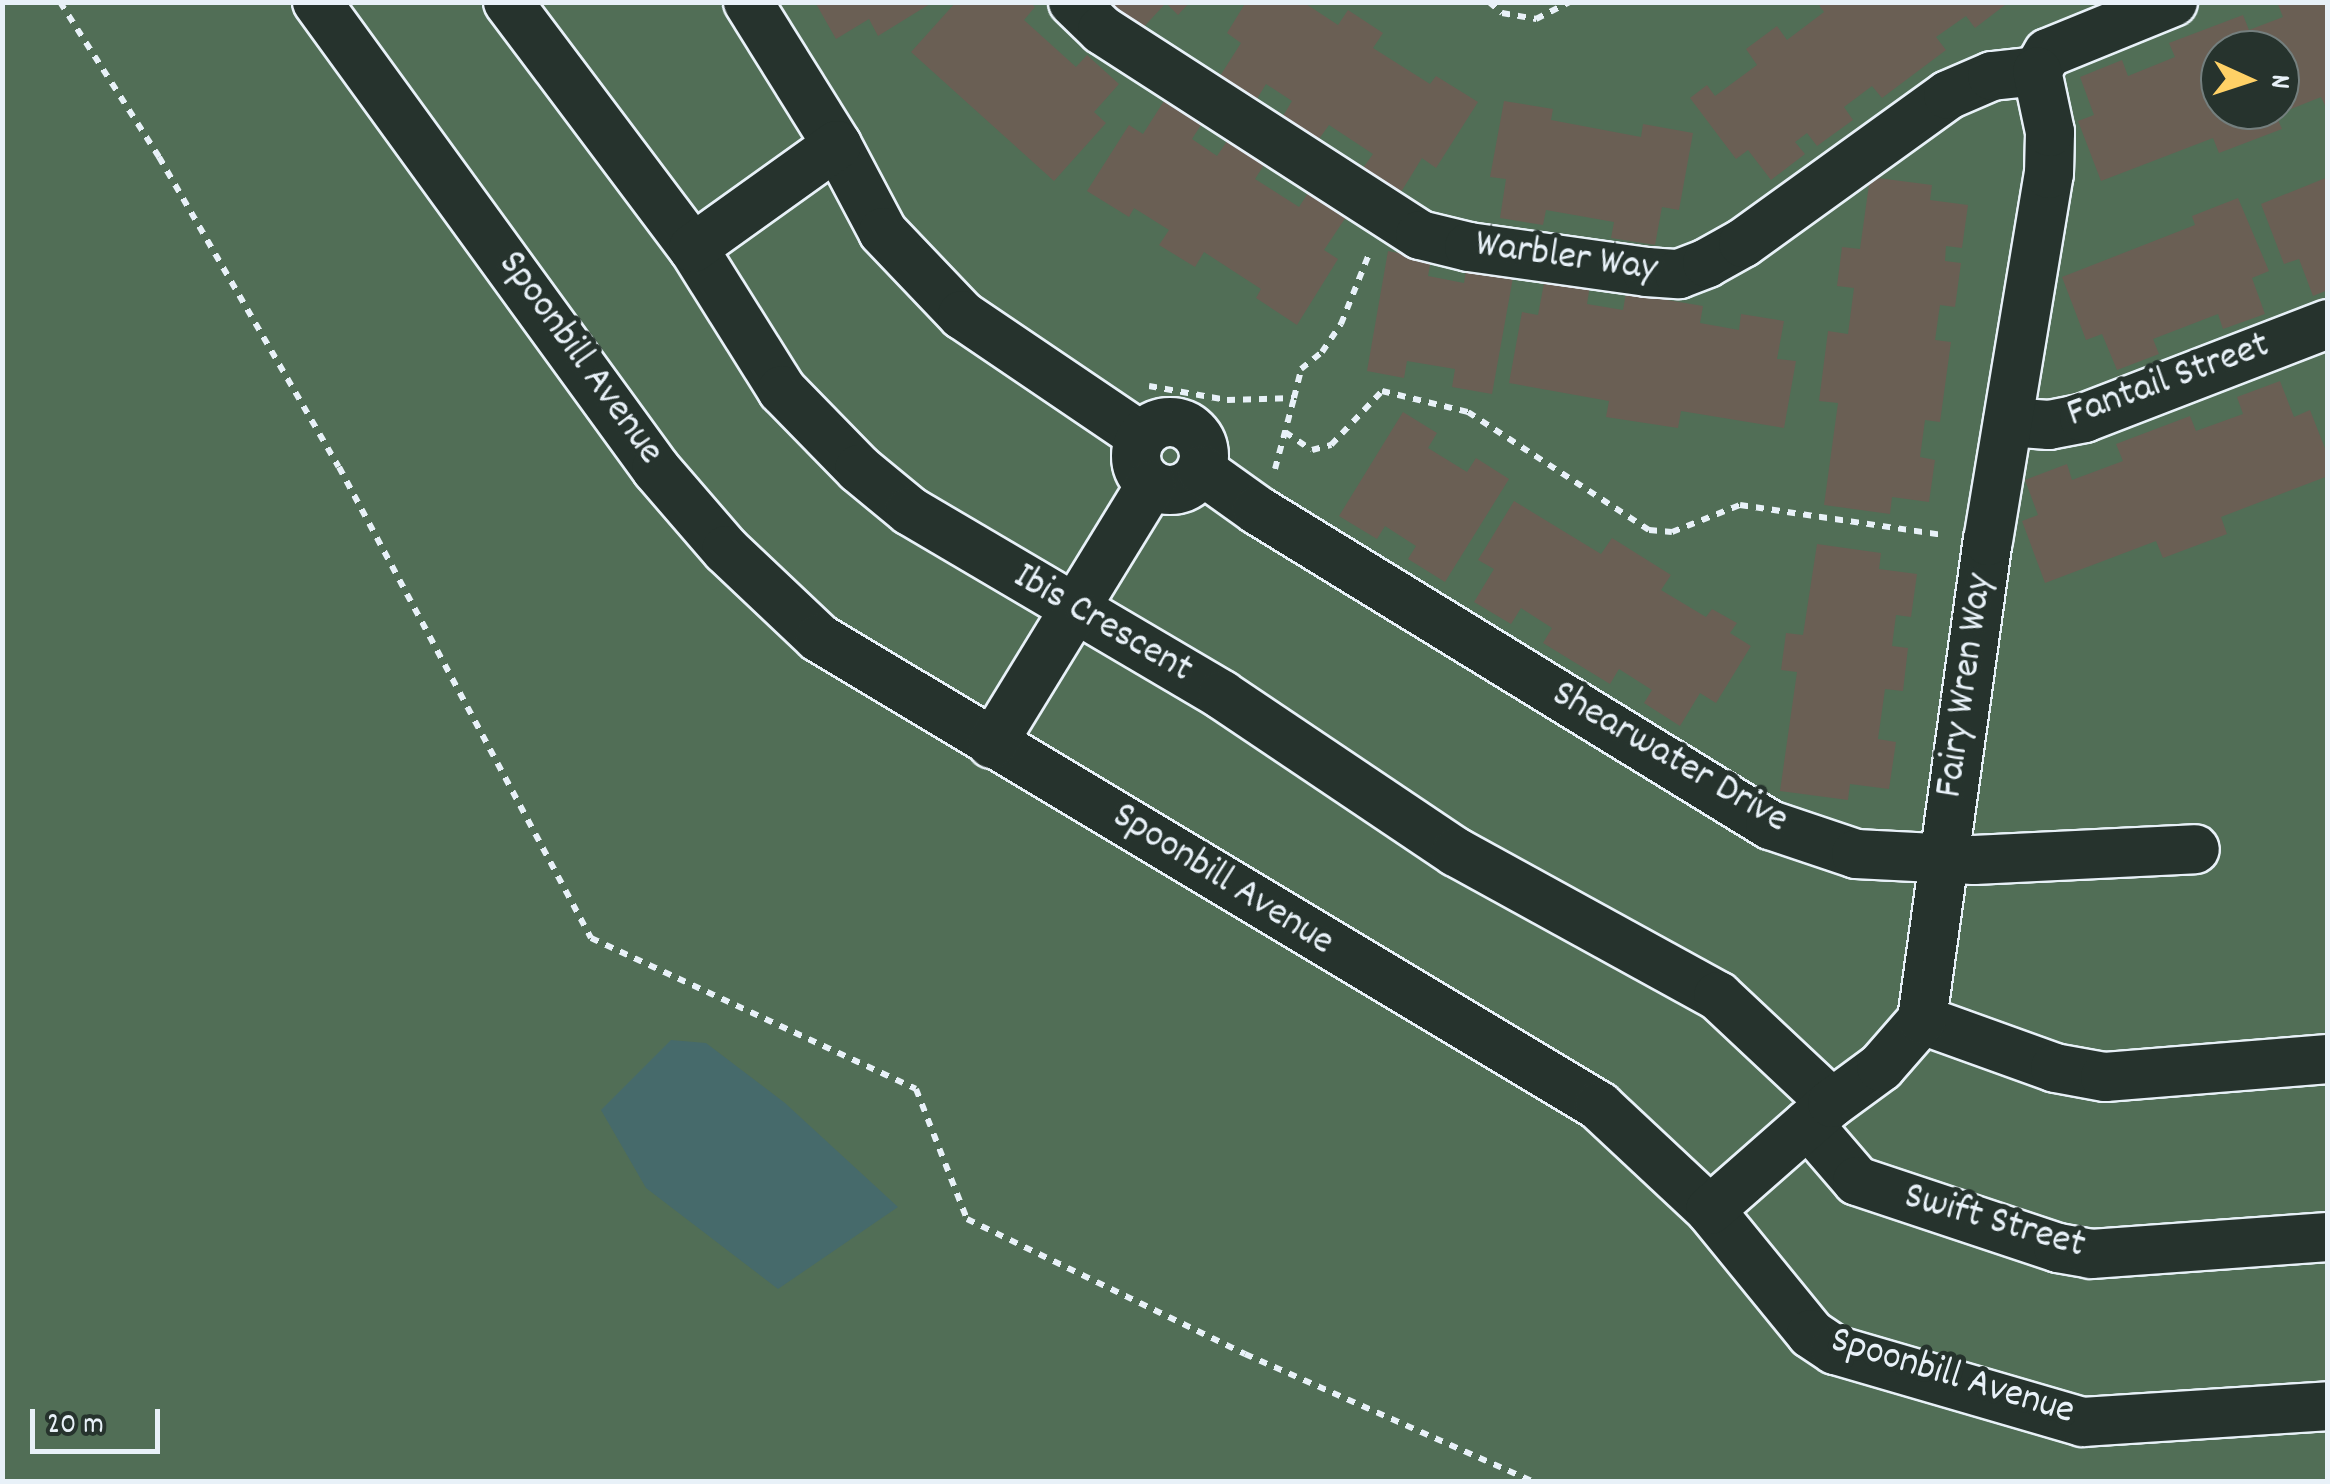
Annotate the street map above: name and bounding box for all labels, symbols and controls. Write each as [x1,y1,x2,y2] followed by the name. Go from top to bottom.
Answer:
[2200,30,2300,130] north arrow
[2258,74,2298,89] text: N
[1472,223,1660,295] street label: Warbler Way
[485,243,673,475] street label: Spoonbill Avenue
[2061,323,2277,441] street label: Fantail Street
[1004,554,1200,696] street label: Ibis Crescent
[1928,571,2006,801] street label: Fairy Wren Way
[1542,672,1796,846] street label: Shearwater Drive
[1102,794,1342,968] street label: Spoonbill Avenue
[1898,1174,2090,1272] street label: Swift Street
[1824,1318,2080,1438] street label: Spoonbill Avenue
[35,1389,165,1451] scale bar
[47,1405,104,1448] text: 20 m

